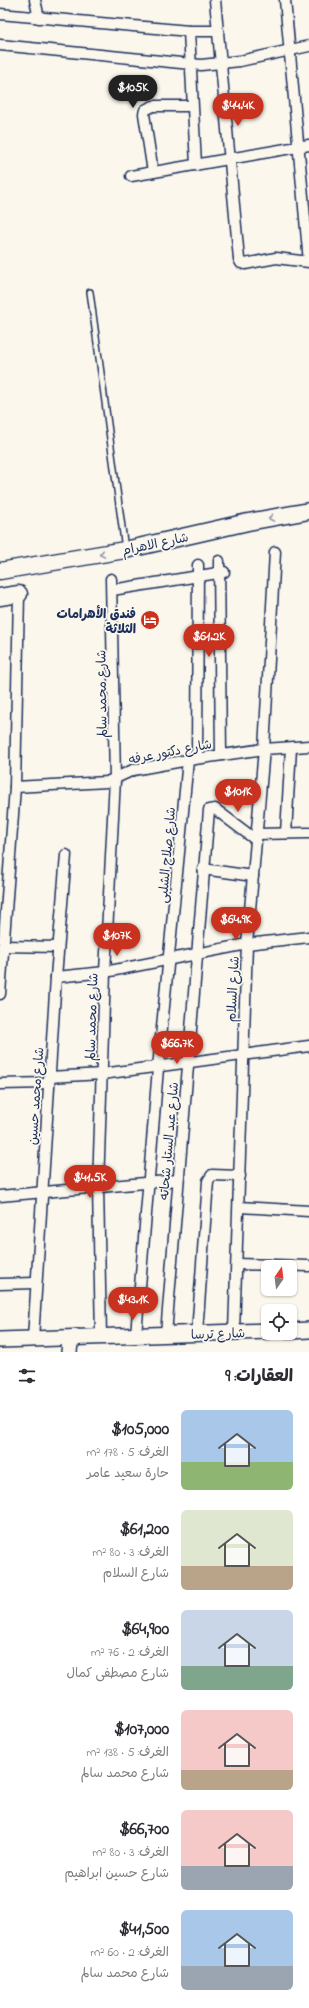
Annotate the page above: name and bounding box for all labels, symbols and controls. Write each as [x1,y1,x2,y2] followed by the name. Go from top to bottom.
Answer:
[105,75,161,109] pin: $105K
[117,78,149,97] text: $105K
[205,93,271,127] pin: $44.4K
[222,96,254,115] text: $44.4K
[267,513,274,522] one-way arrow
[120,528,190,561] street label: شارع الاهرام
[99,549,105,557] one-way arrow
[57,604,136,639] place label: فندق الأهرامات الثلاثة
[139,609,161,631] hotel icon: فندق الأهرامات الثلاثة
[176,624,242,658] pin: $61.2K
[192,627,226,646] text: $61.2K
[92,650,113,738] street label: شارع محمد سالم
[127,735,213,770] street label: شارع دكتور عرفه
[210,779,266,813] pin: $101K
[224,782,252,801] text: $101K
[154,806,181,904] street label: شارع صلاح الشلبى
[203,907,269,941] pin: $64.9K
[220,910,252,929] text: $64.9K
[89,923,145,957] pin: $107K
[102,926,132,945] text: $107K
[222,956,245,1023] street label: شارع السلام
[81,973,104,1062] street label: شارع محمد سالم
[144,1031,210,1065] pin: $66.7K
[160,1034,194,1053] text: $66.7K
[24,1046,49,1146] street label: شارع محمد حسين
[155,1081,184,1201] street label: شارع عبد الستار شحاته
[57,1165,123,1199] pin: $41.5K
[73,1168,107,1187] text: $41.5K
[261,1260,297,1296] north arrow
[261,1260,297,1340] map controls
[100,1287,166,1321] pin: $43.1K
[117,1290,149,1309] text: $43.1K
[261,1304,297,1340] button: locate
[191,1324,245,1345] street label: شارع ترسا
[225,1364,293,1389] text: العقارات: 9
[16,1365,38,1387] icon: filters
[111,1417,169,1442] text: $105,000
[213,1426,261,1474] icon: home
[86,1443,169,1462] text: الغرف: 5 · 178 m²
[87,1464,169,1483] text: حارة سعيد عامر
[120,1517,169,1542] text: $61,200
[213,1526,261,1574] icon: home
[92,1543,169,1562] text: الغرف: 3 · 80 m²
[103,1564,169,1583] text: شارع السلام
[122,1617,169,1642] text: $64,900
[213,1626,261,1674] icon: home
[91,1643,169,1662] text: الغرف: 2 · 76 m²
[67,1664,169,1683] text: شارع مصطفى كمال
[114,1717,169,1742] text: $107,000
[213,1726,261,1774] icon: home
[86,1743,169,1762] text: الغرف: 5 · 138 m²
[81,1764,169,1783] text: شارع محمد سالم
[119,1817,169,1842] text: $66,700
[213,1826,261,1874] icon: home
[92,1843,169,1862] text: الغرف: 3 · 80 m²
[65,1864,169,1883] text: شارع حسين ابراهيم
[119,1917,169,1942] text: $41,500
[213,1926,261,1974] icon: home
[90,1943,169,1962] text: الغرف: 2 · 60 m²
[81,1964,169,1983] text: شارع محمد سالم

